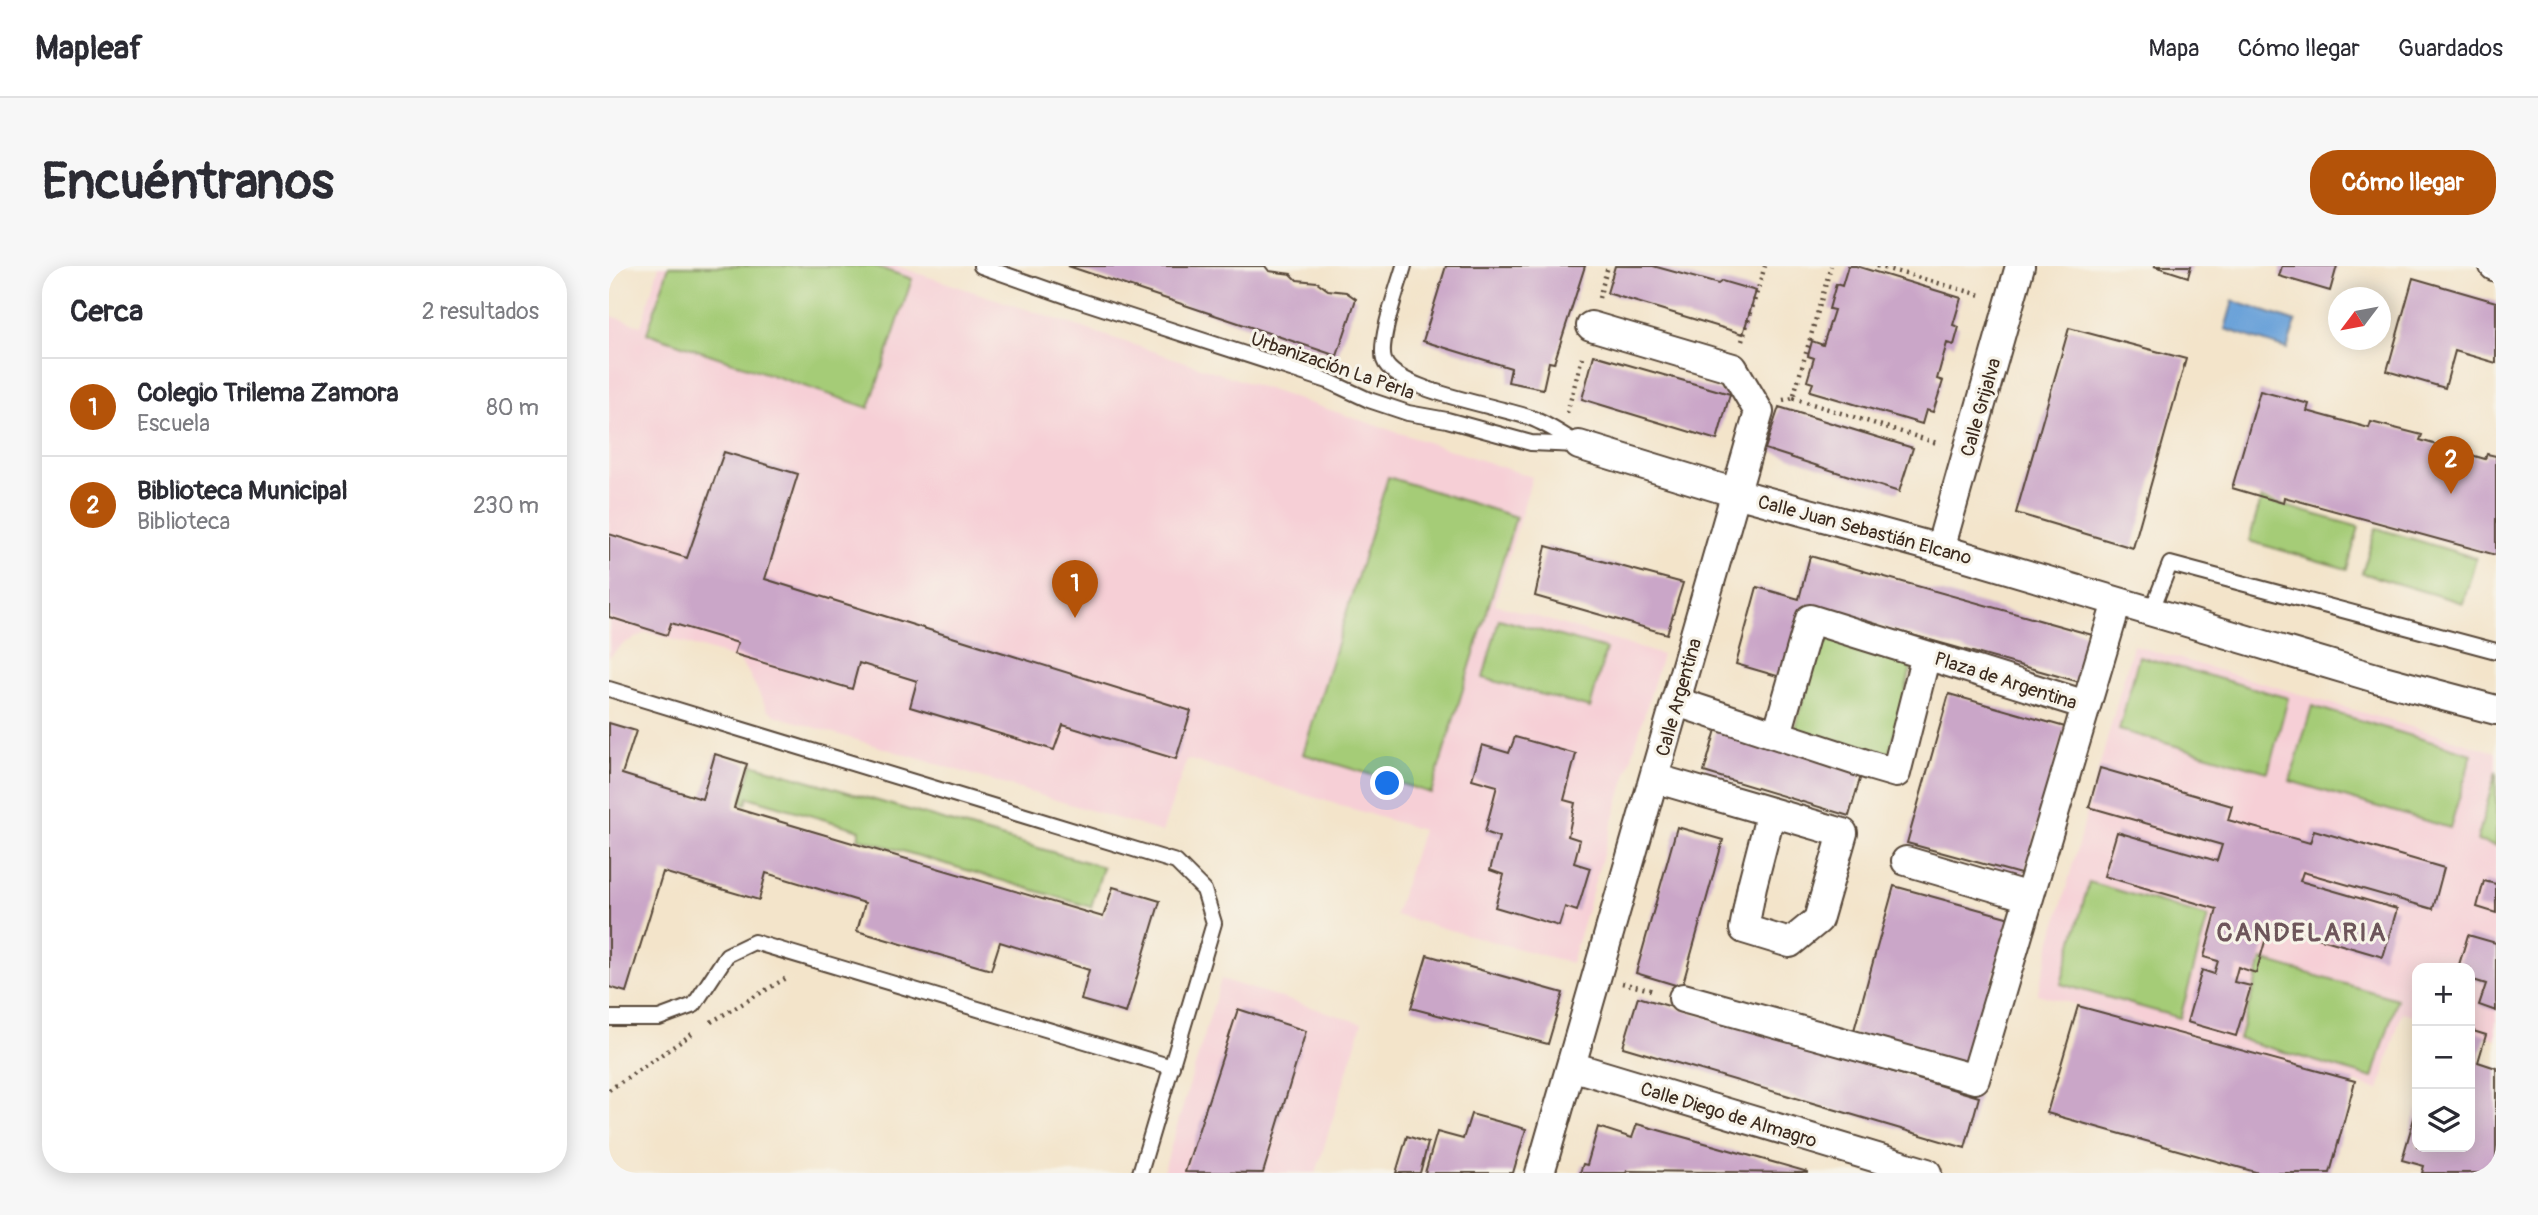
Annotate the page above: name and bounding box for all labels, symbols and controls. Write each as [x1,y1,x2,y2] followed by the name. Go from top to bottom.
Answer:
[35,28,143,69] text: Mapleaf
[2149,34,2200,63] text: Mapa
[2238,34,2360,63] text: Cómo llegar
[2398,34,2503,63] text: Guardados
[2310,150,2496,215] button: Cómo llegar
[42,152,334,213] text: Encuéntranos
[2328,287,2391,350] north arrow
[70,293,143,330] text: Cerca
[422,297,539,326] text: 2 resultados
[1248,327,1418,405] street label: Urbanización La Perla
[1955,355,2007,459] street label: Calle Grijalva
[137,377,399,409] text: Colegio Trilema Zamora
[89,393,98,422] text: 1
[486,393,539,422] text: 80 m
[137,409,210,438] text: Escuela
[2428,436,2474,494] pin: 2
[137,475,348,507] text: Biblioteca Municipal
[1755,490,1974,570] street label: Calle Juan Sebastián Elcano
[87,491,99,520] text: 2
[473,491,539,520] text: 230 m
[137,507,230,536] text: Biblioteca
[1052,560,1098,618] pin: 1
[1651,635,1707,759] street label: Calle Argentina
[1931,647,2080,715] street label: Plaza de Argentina
[1370,766,1404,800] your location
[2216,917,2388,949] district label: CANDELARIA
[2412,963,2475,1152] map controls
[2412,963,2475,1026] button: +
[2412,1026,2475,1089] button: −
[1638,1077,1820,1153] street label: Calle Diego de Almagro
[2412,1089,2475,1152] button: layers

